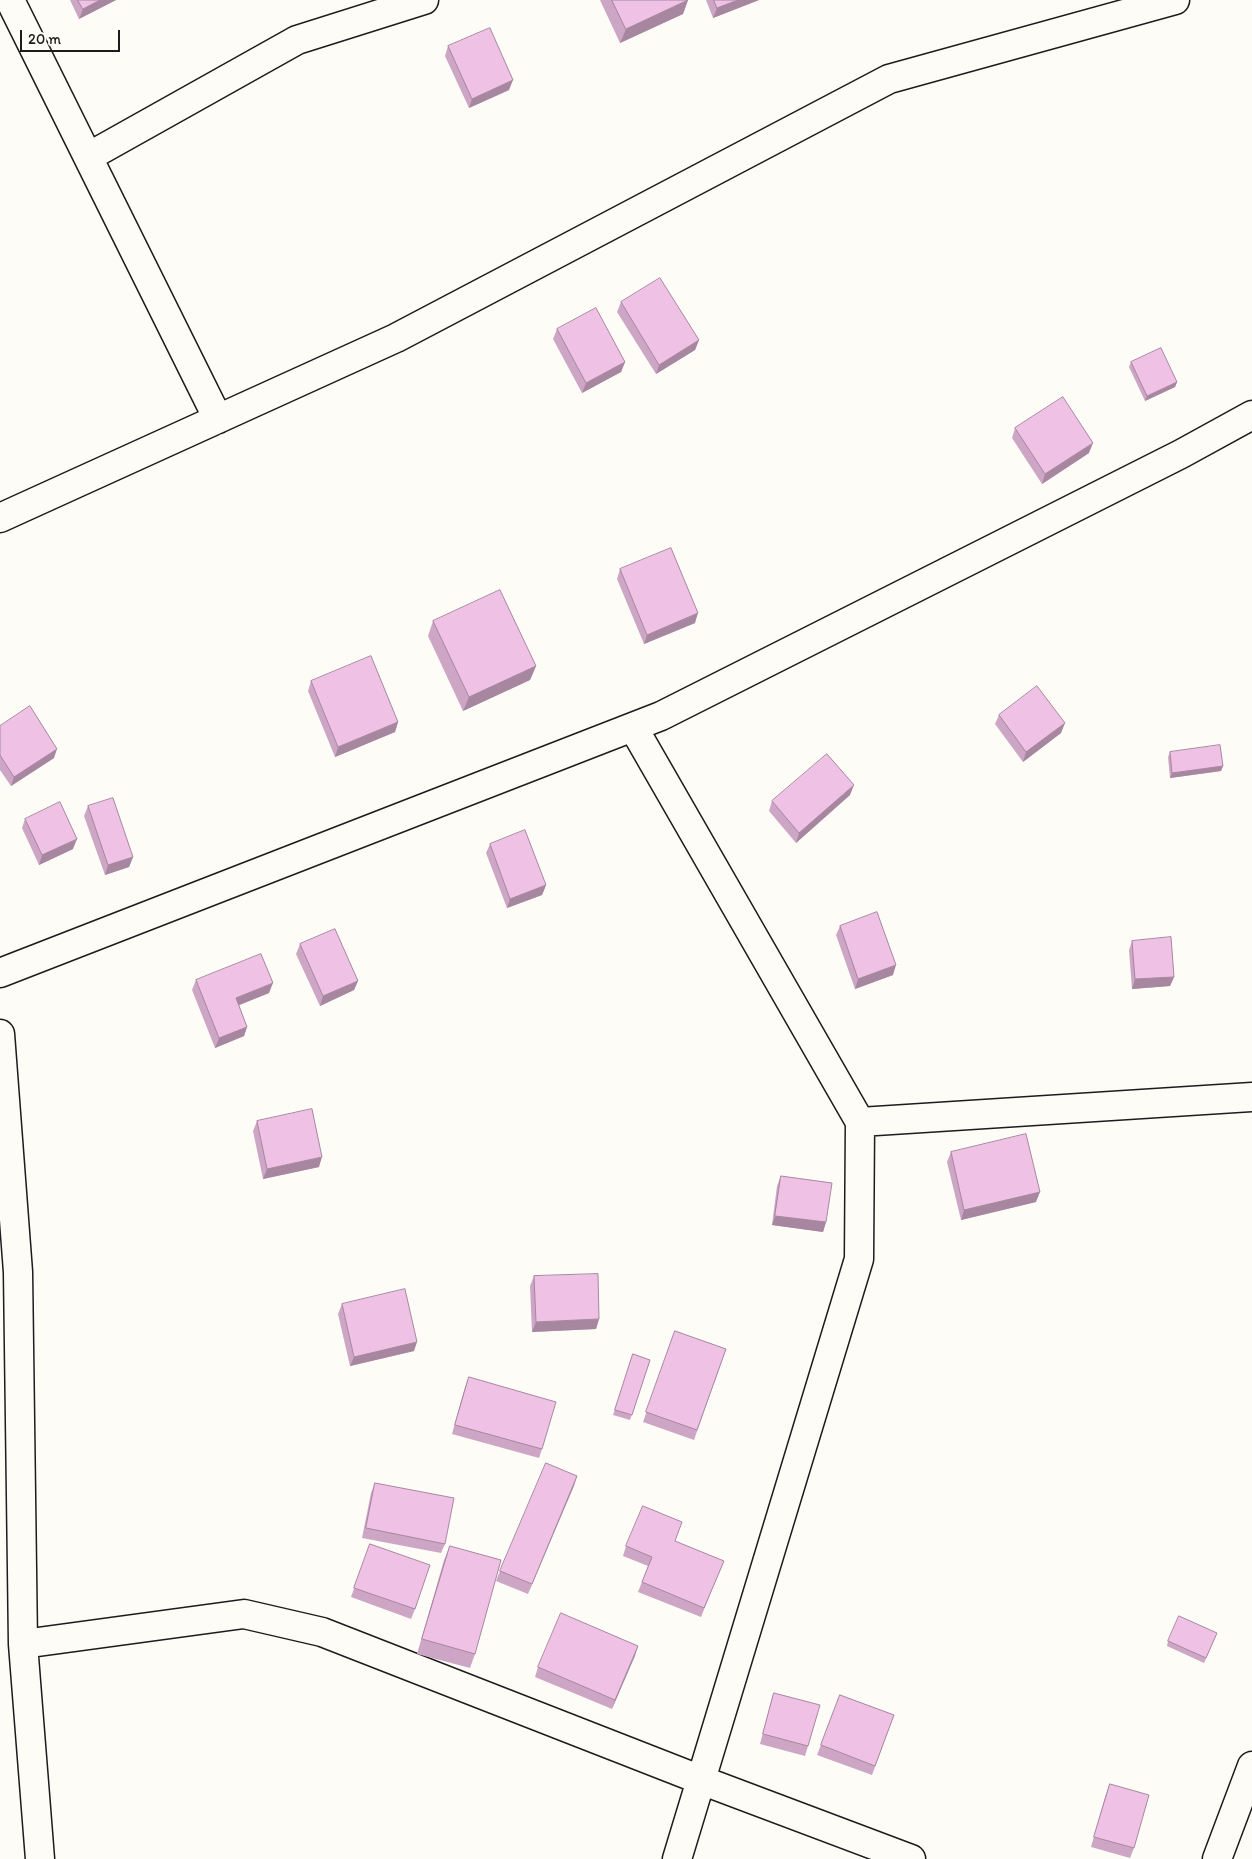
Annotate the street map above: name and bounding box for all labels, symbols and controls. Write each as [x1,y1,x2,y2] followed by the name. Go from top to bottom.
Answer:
[22,20,122,52] scale bar
[28,30,61,48] text: 20 m

